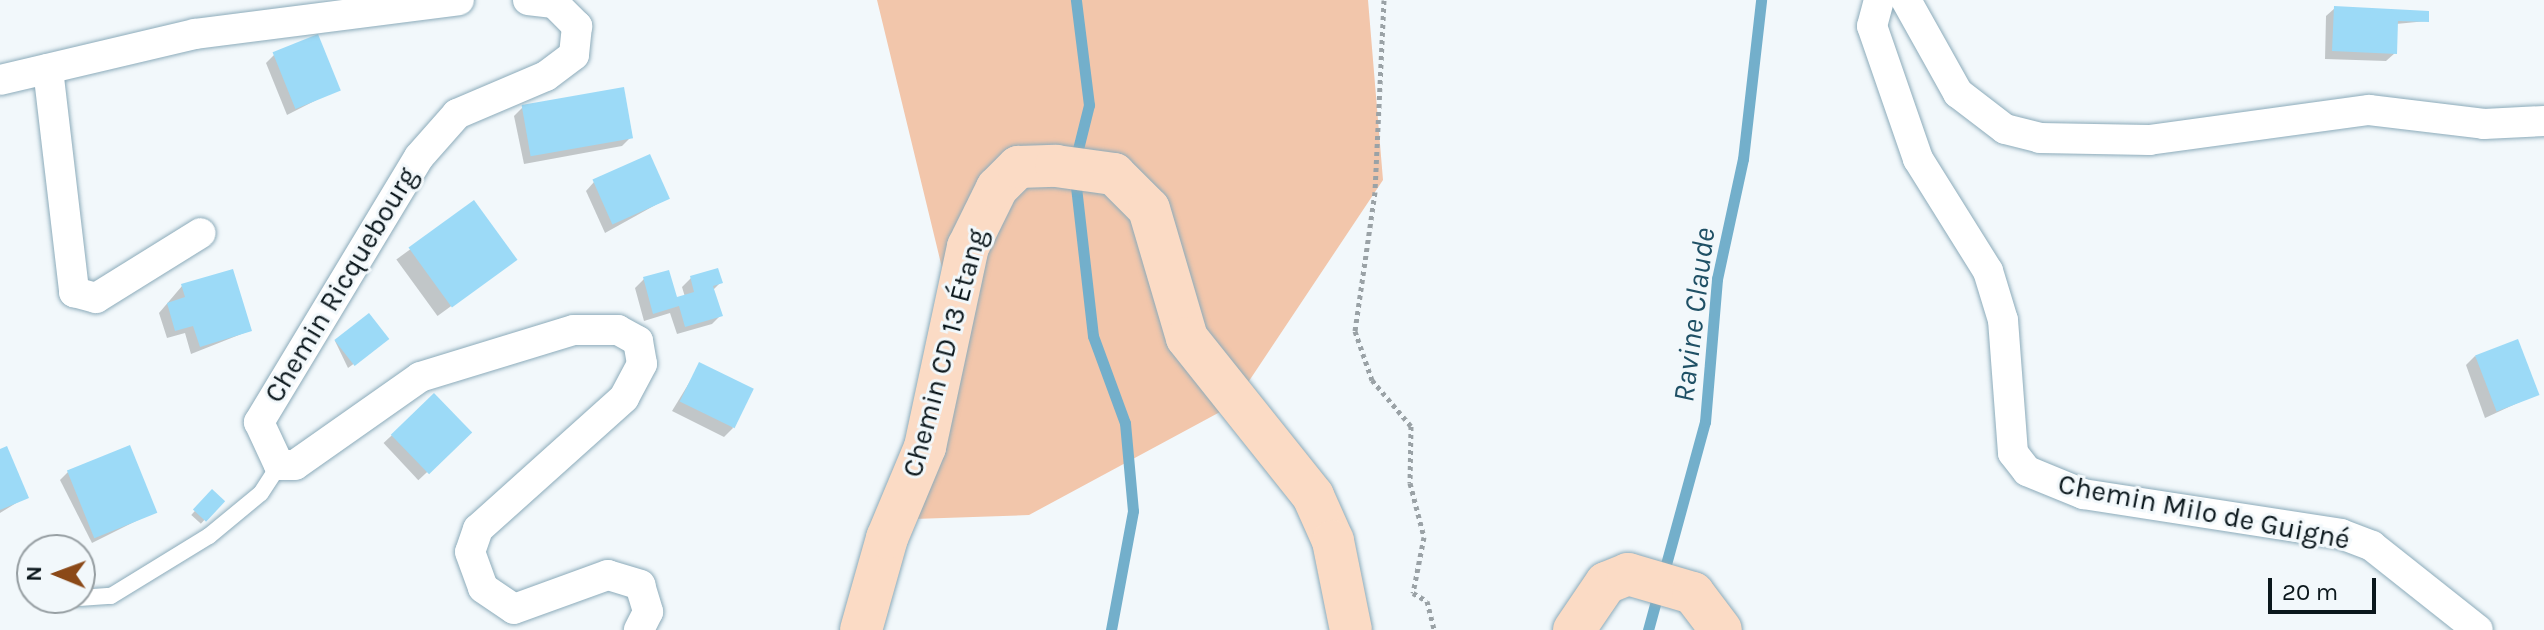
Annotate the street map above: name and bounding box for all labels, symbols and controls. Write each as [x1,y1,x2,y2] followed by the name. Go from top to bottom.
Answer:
[257,161,425,409] street label: Chemin Ricquebourg
[896,225,994,481] street label: Chemin CD 13 Étang
[1665,226,1723,404] water label: Ravine Claude
[2055,467,2353,557] street label: Chemin Milo de Guigné
[16,534,96,614] north arrow
[2272,562,2380,612] scale bar
[21,565,47,582] text: N
[2282,578,2338,606] text: 20 m

